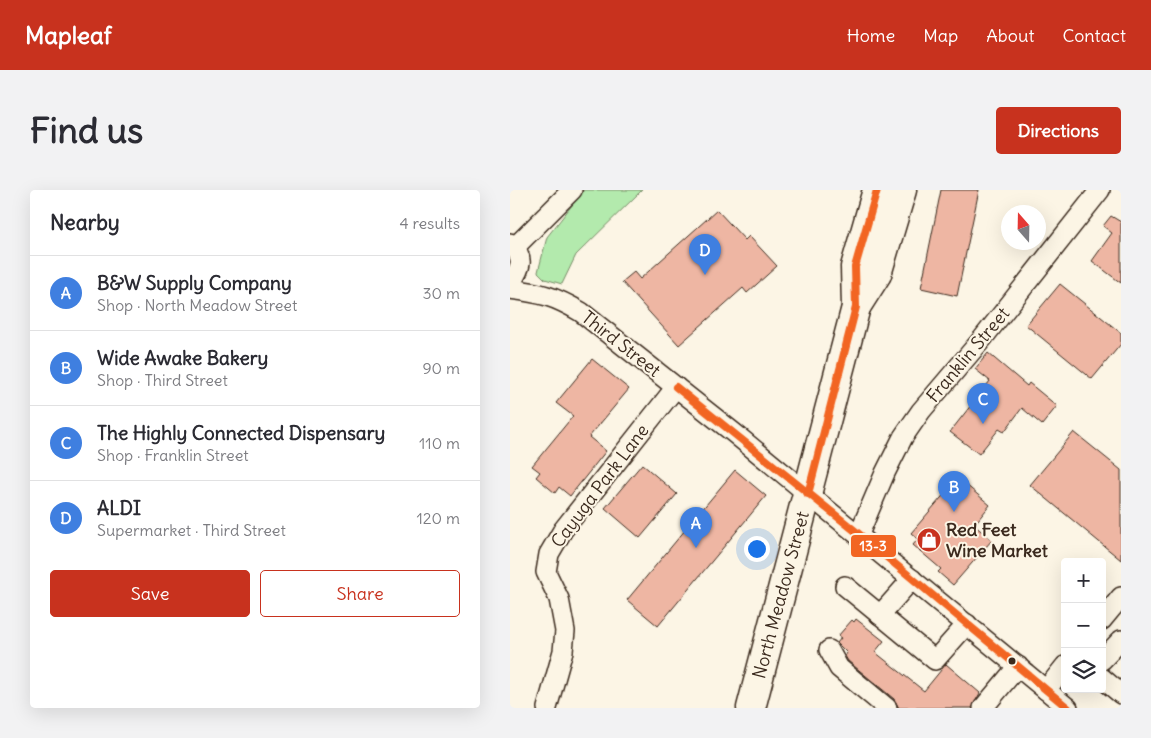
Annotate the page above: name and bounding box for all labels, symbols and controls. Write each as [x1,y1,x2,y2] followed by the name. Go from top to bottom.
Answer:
[25,20,112,50] text: Mapleaf
[847,24,895,47] text: Home
[923,24,958,47] text: Map
[986,24,1034,47] text: About
[1062,24,1126,47] text: Contact
[996,107,1121,154] button: Directions
[30,108,143,152] text: Find us
[1001,205,1046,250] north arrow
[50,209,120,236] text: Nearby
[399,213,460,233] text: 4 results
[689,234,721,275] pin: D
[97,271,292,295] text: B&W Supply Company
[61,283,71,303] text: A
[423,283,460,303] text: 30 m
[97,295,297,315] text: Shop · North Meadow Street
[921,302,1014,407] street label: Franklin Street
[577,306,665,382] street label: Third Street
[97,346,268,370] text: Wide Awake Bakery
[61,358,71,378] text: B
[422,358,460,378] text: 90 m
[97,370,228,390] text: Shop · Third Street
[967,383,999,424] pin: C
[546,419,654,552] street label: Cayuga Park Lane
[97,421,385,445] text: The Highly Connected Dispensary
[61,433,71,453] text: C
[419,433,460,453] text: 110 m
[97,445,249,465] text: Shop · Franklin Street
[938,471,970,512] pin: B
[97,496,141,520] text: ALDI
[680,507,712,548] pin: A
[60,508,72,528] text: D
[417,508,460,528] text: 120 m
[747,509,814,681] street label: North Meadow Street
[946,518,1049,562] place label: Red Feet Wine Market
[97,520,286,540] text: Supermarket · Third Street
[916,527,942,553] shop icon: Red Feet Wine Market
[850,534,897,558] line badge: 13-3
[744,536,770,562] your location
[859,537,887,555] text: 13-3
[1061,558,1106,693] map controls
[1061,558,1106,603] button: +
[50,570,250,617] button: Save
[260,570,460,617] button: Share
[1061,603,1106,648] button: −
[1061,648,1106,693] button: layers
[1007,656,1017,666] unlabelled marker

